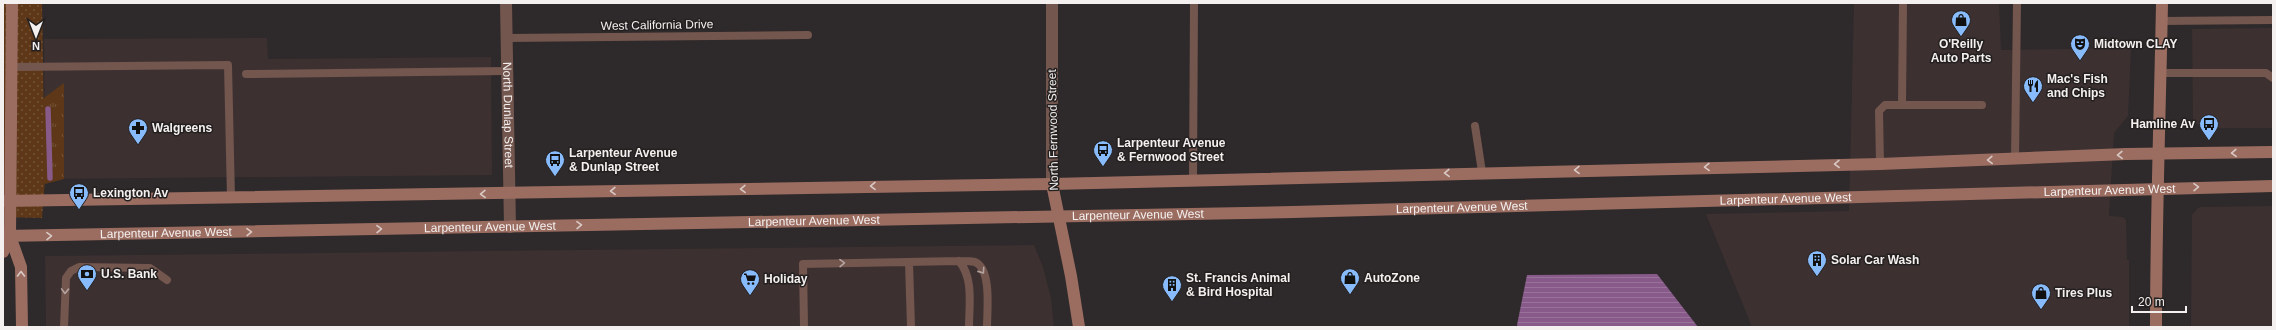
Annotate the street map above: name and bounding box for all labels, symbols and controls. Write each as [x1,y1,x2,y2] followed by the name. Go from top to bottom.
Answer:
[1950,9,1972,37] shop icon: O'Reilly Auto Parts
[16,16,56,56] north arrow
[601,17,714,33] street label: West California Drive
[2069,33,2091,61] theatre icon: Midtown CLAY
[1931,37,1992,65] place label: O'Reilly Auto Parts
[2094,37,2178,51] place label: Midtown CLAY
[32,40,40,52] text: N
[500,62,516,169] street label: North Dunlap Street
[1045,69,1061,191] street label: North Fernwood Street
[2047,72,2108,100] place label: Mac's Fish and Chips
[2022,75,2044,103] restaurant icon: Mac's Fish and Chips
[2198,113,2220,141] bus stop icon: Hamline Av
[127,117,149,145] pharmacy icon: Walgreens
[2131,117,2195,131] place label: Hamline Av
[152,121,213,135] place label: Walgreens
[1117,136,1226,164] place label: Larpenteur Avenue & Fernwood Street
[1092,139,1114,167] bus stop icon: Larpenteur Avenue & Fernwood Street
[569,146,678,174] place label: Larpenteur Avenue & Dunlap Street
[544,149,566,177] bus stop icon: Larpenteur Avenue & Dunlap Street
[2231,149,2237,158] one-way arrow
[2117,150,2123,159] one-way arrow
[1987,155,1993,164] one-way arrow
[1834,160,1840,169] one-way arrow
[1704,163,1710,171] one-way arrow
[1574,166,1580,174] one-way arrow
[1444,168,1450,177] one-way arrow
[68,182,90,210] bus stop icon: Lexington Av
[870,182,876,190] one-way arrow
[2043,182,2176,199] street label: Larpenteur Avenue West
[2193,183,2199,191] one-way arrow
[740,185,746,193] one-way arrow
[93,186,168,200] place label: Lexington Av
[610,187,616,195] one-way arrow
[480,190,486,198] one-way arrow
[1720,190,1852,208] street label: Larpenteur Avenue West
[1396,199,1528,216] street label: Larpenteur Avenue West
[1072,207,1205,223] street label: Larpenteur Avenue West
[748,213,881,229] street label: Larpenteur Avenue West
[424,219,557,235] street label: Larpenteur Avenue West
[576,221,582,230] one-way arrow
[100,225,233,241] street label: Larpenteur Avenue West
[376,225,382,233] one-way arrow
[246,227,252,236] one-way arrow
[46,231,52,240] one-way arrow
[1806,249,1828,277] building icon: Solar Car Wash
[1831,253,1919,267] place label: Solar Car Wash
[839,259,845,267] one-way arrow
[76,263,98,291] bank icon: U.S. Bank
[977,266,984,273] one-way arrow
[101,267,157,281] place label: U.S. Bank
[1339,267,1361,295] shop icon: AutoZone
[739,268,761,296] supermarket icon: Holiday
[17,271,25,277] one-way arrow
[1186,271,1290,299] place label: St. Francis Animal & Bird Hospital
[1364,271,1420,285] place label: AutoZone
[764,272,808,286] place label: Holiday
[1161,274,1183,302] building icon: St. Francis Animal & Bird Hospital
[2030,282,2052,310] shop icon: Tires Plus
[2055,286,2112,300] place label: Tires Plus
[61,288,70,294] one-way arrow
[2132,288,2186,314] scale bar
[2138,295,2165,309] text: 20 m

